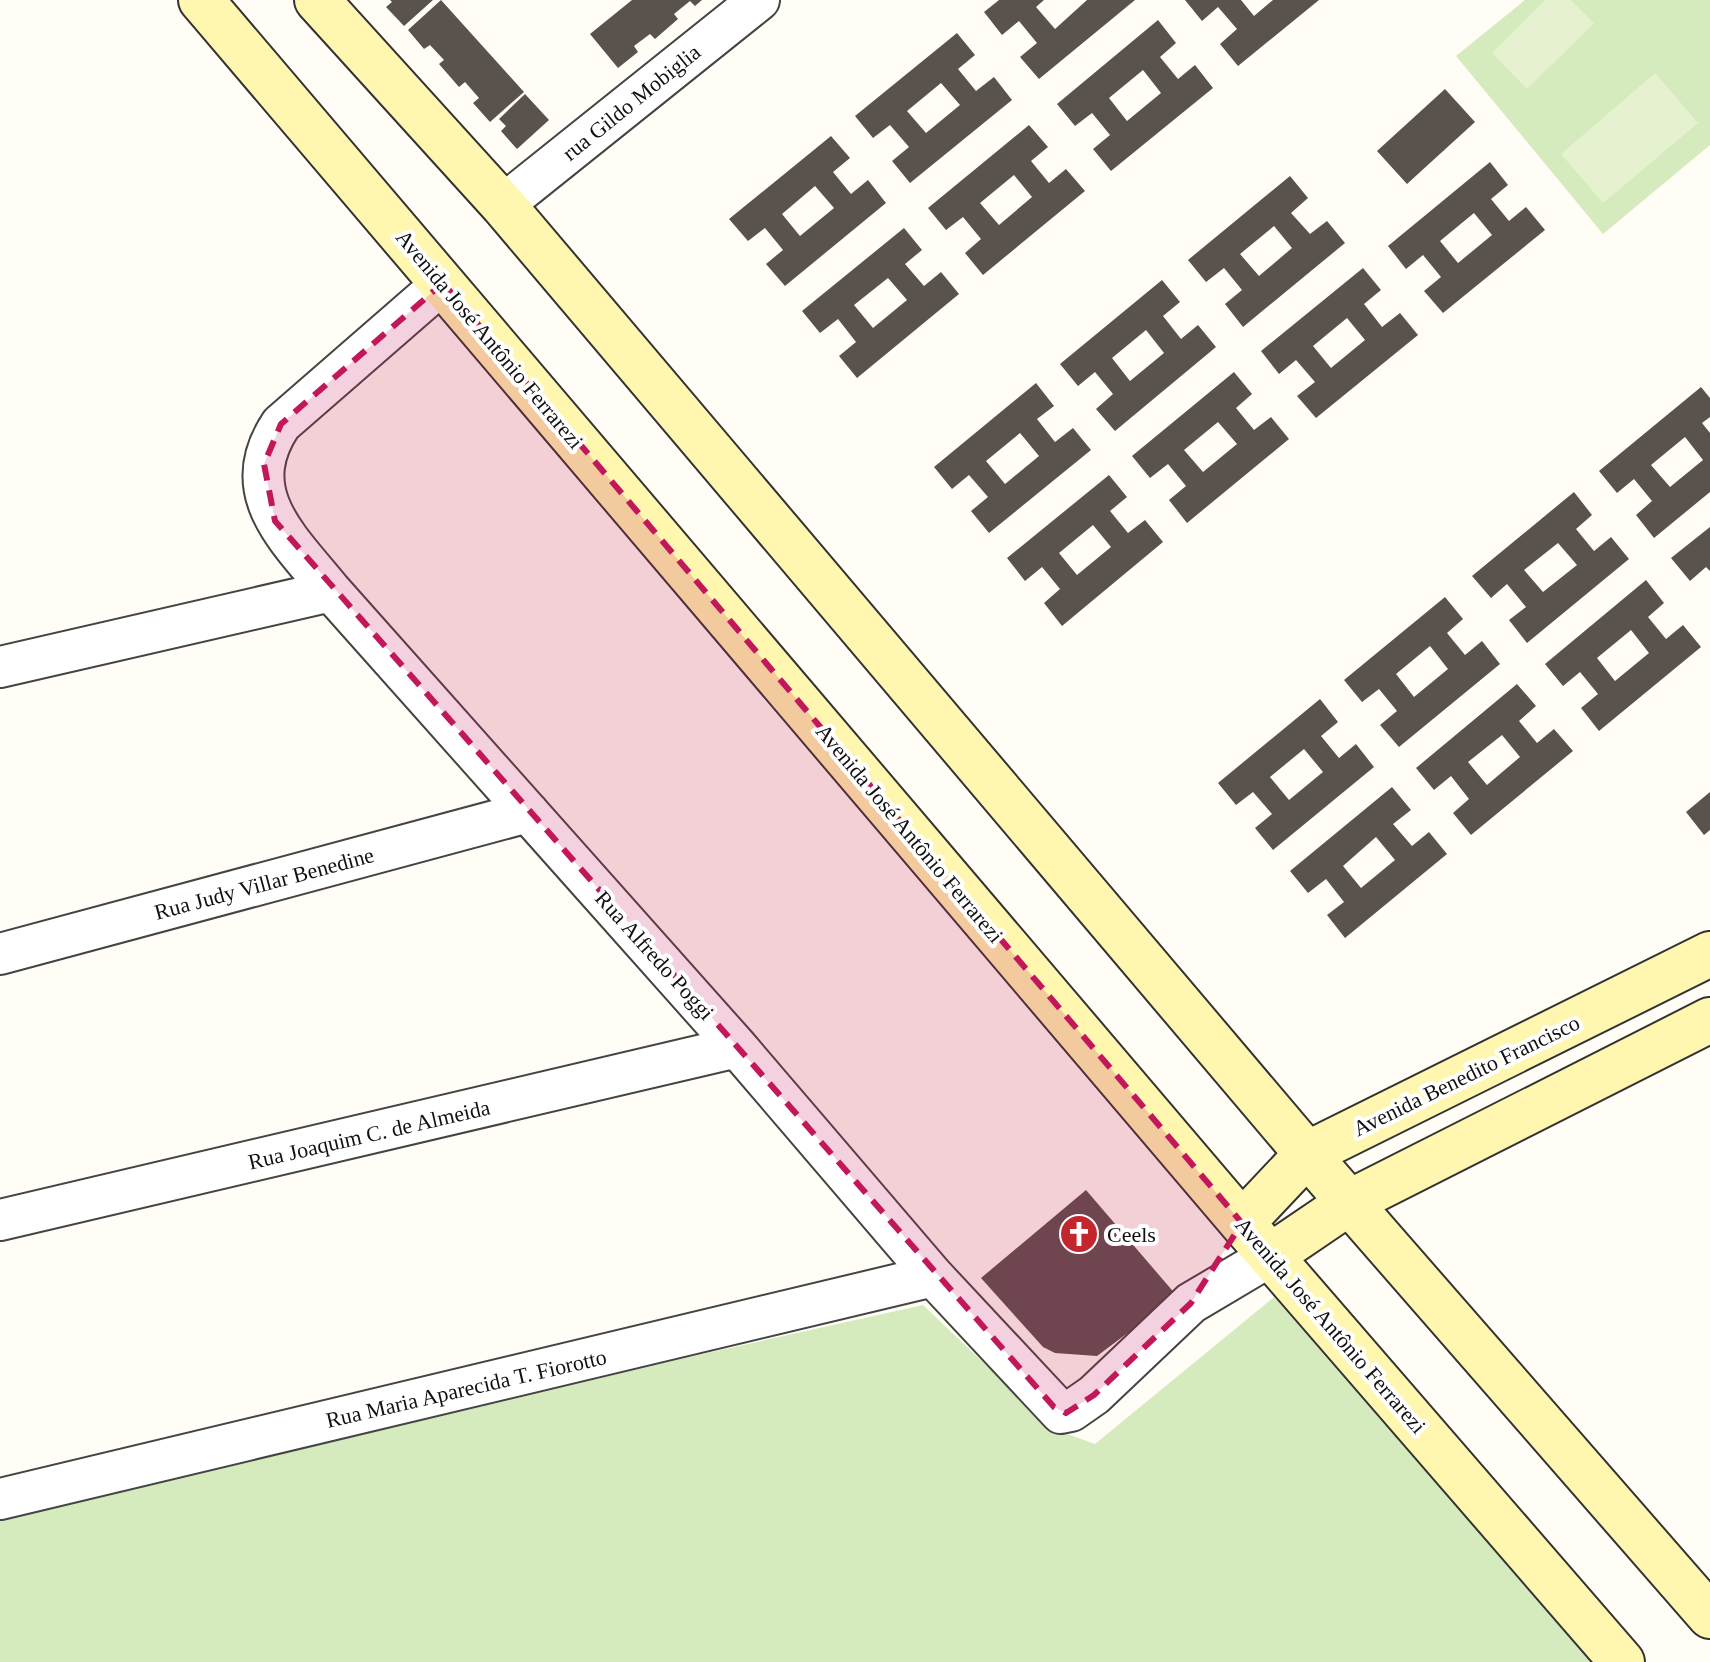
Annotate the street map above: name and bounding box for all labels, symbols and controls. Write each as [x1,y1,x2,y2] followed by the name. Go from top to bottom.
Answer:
[557,39,705,166] street label: rua Gildo Mobiglia
[391,225,588,454] street label: Avenida José Antônio Ferrarezi
[811,719,1008,948] street label: Avenida José Antônio Ferrarezi
[152,842,377,925] street label: Rua Judy Villar Benedine
[590,886,719,1025] street label: Rua Alfredo Poggi
[1349,1010,1584,1141] street label: Avenida Benedito Francisco
[246,1094,493,1175] street label: Rua Joaquim C. de Almeida
[1230,1212,1431,1438] street label: Avenida José Antônio Ferrarezi
[1058,1213,1100,1255] church icon: Ceels
[1107,1222,1156,1247] place label: Ceels
[324,1344,609,1433] street label: Rua Maria Aparecida T. Fiorotto

